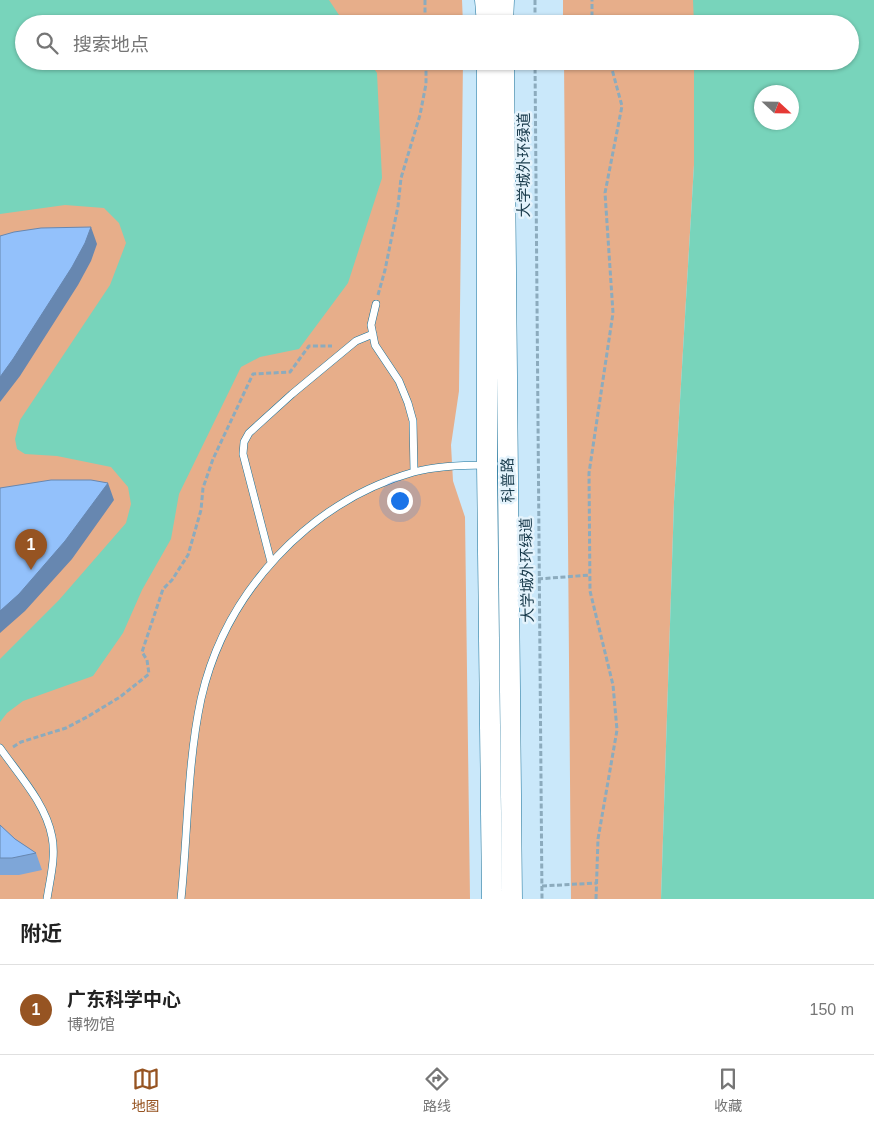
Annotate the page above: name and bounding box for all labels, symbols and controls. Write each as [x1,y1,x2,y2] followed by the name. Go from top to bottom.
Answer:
[15,15,859,70] search box
[33,29,61,57] icon: search
[73,34,149,55] text: 搜索地点
[754,85,799,130] north arrow
[515,112,532,218] street label: 大学城外环绿道
[499,457,516,503] street label: 科普路
[387,488,413,514] your location
[517,517,536,623] street label: 大学城外环绿道
[15,529,47,570] pin: 1
[20,922,62,945] text: 附近
[67,989,181,1010] text: 广东科学中心
[32,1001,40,1018] text: 1
[810,1001,854,1018] text: 150 m
[67,1016,115,1033] text: 博物馆
[132,1065,160,1115] tab: 地图
[423,1065,451,1115] tab: 路线
[714,1065,742,1115] tab: 收藏

